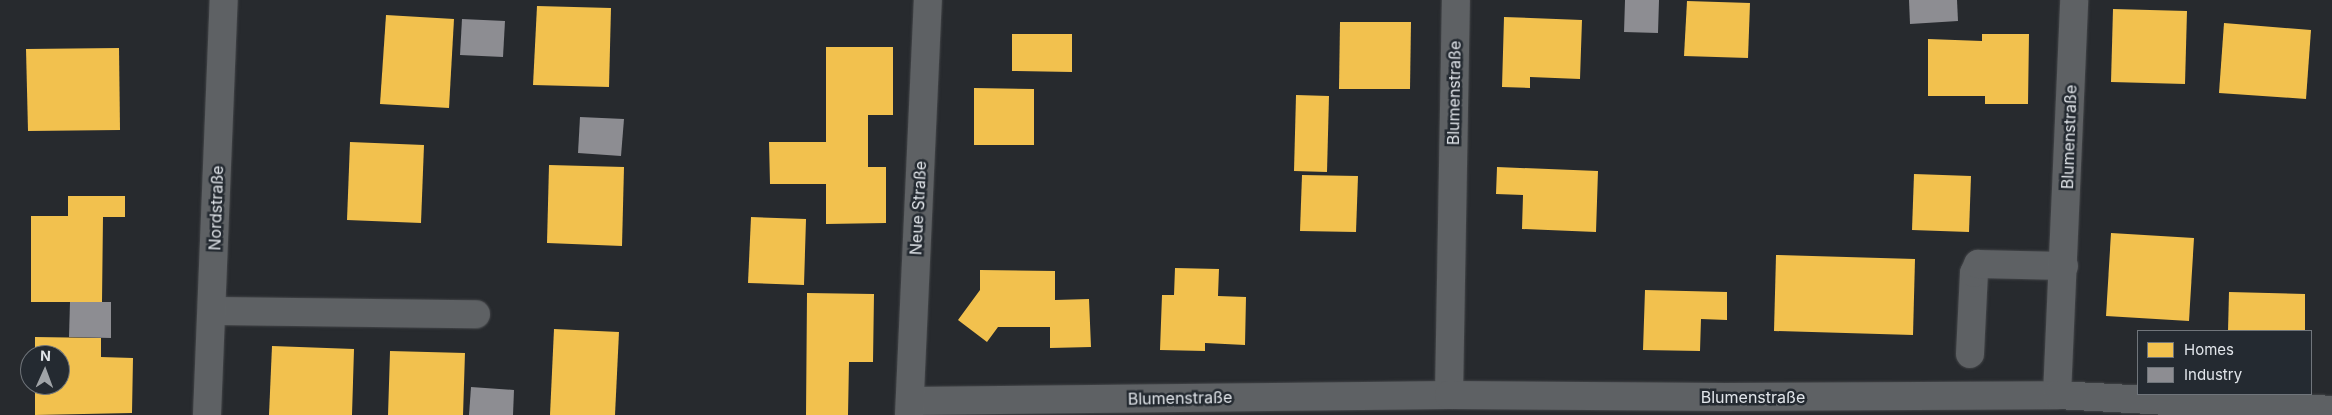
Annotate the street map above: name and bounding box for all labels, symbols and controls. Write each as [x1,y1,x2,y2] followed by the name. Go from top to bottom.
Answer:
[1443,41,1465,145] street label: Blumenstraße
[2058,84,2080,190] street label: Blumenstraße
[906,160,930,256] street label: Neue Straße
[205,165,227,251] street label: Nordstraße
[2137,330,2312,395] legend
[2184,340,2234,359] text: Homes
[20,345,70,395] north arrow
[40,347,51,364] text: N
[2184,365,2242,384] text: Industry
[1128,387,1232,409] street label: Blumenstraße
[1701,387,1805,407] street label: Blumenstraße

